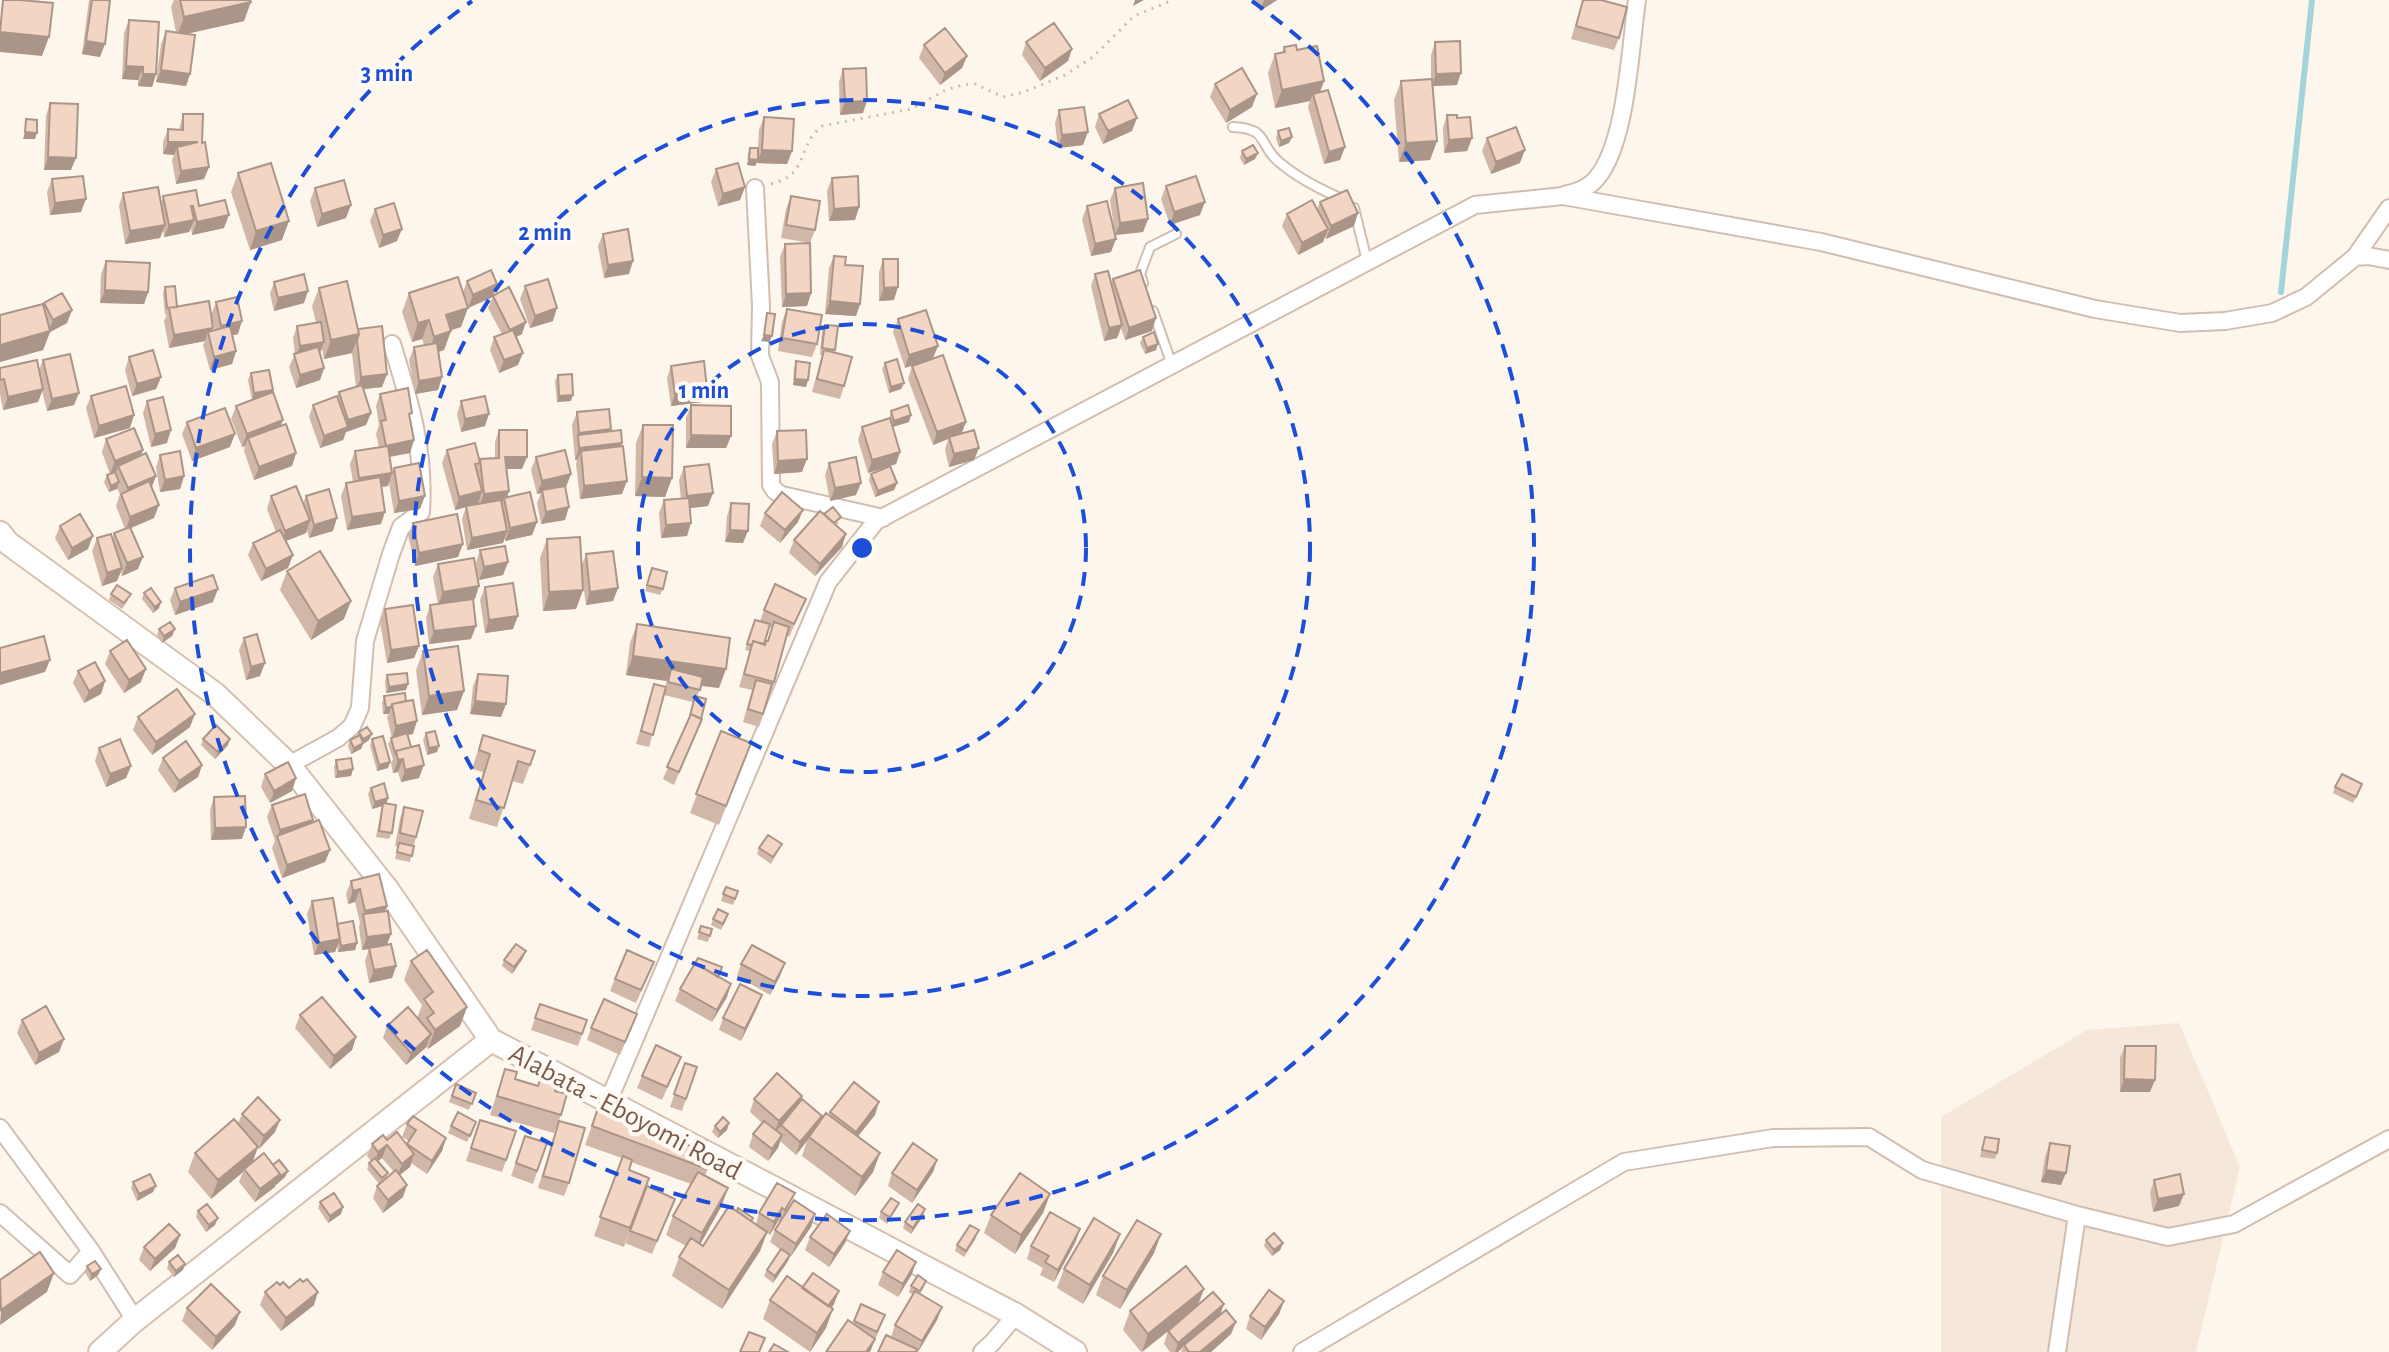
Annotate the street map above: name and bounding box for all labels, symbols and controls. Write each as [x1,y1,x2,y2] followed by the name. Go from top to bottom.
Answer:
[361,62,413,86] text: 3 min
[518,221,572,245] text: 2 min
[679,379,729,403] text: 1 min
[848,534,876,562] centre of rings
[504,1040,746,1186] street label: Alabata - Eboyomi Road

